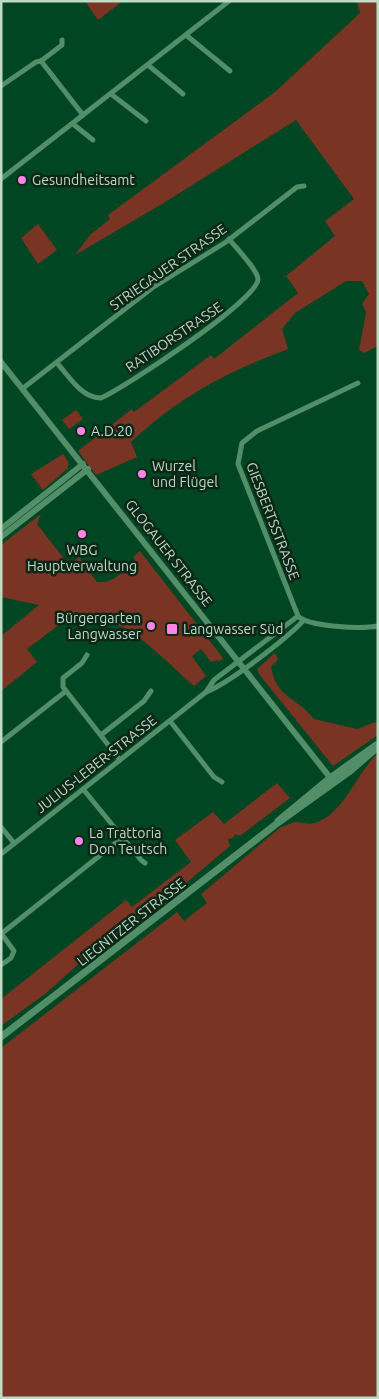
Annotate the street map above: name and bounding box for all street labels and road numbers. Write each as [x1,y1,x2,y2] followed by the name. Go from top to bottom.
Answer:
[107,221,230,313] street label: STRIEGAUER STRASSE
[123,299,226,375] street label: RATIBORSTRASSE
[243,460,303,582] street label: GIESBERTSSTRASSE
[122,497,216,609] street label: GLOGAUER STRASSE
[32,712,160,816] street label: JULIUS-LEBER-STRASSE
[74,875,188,969] street label: LIEGNITZER STRASSE

